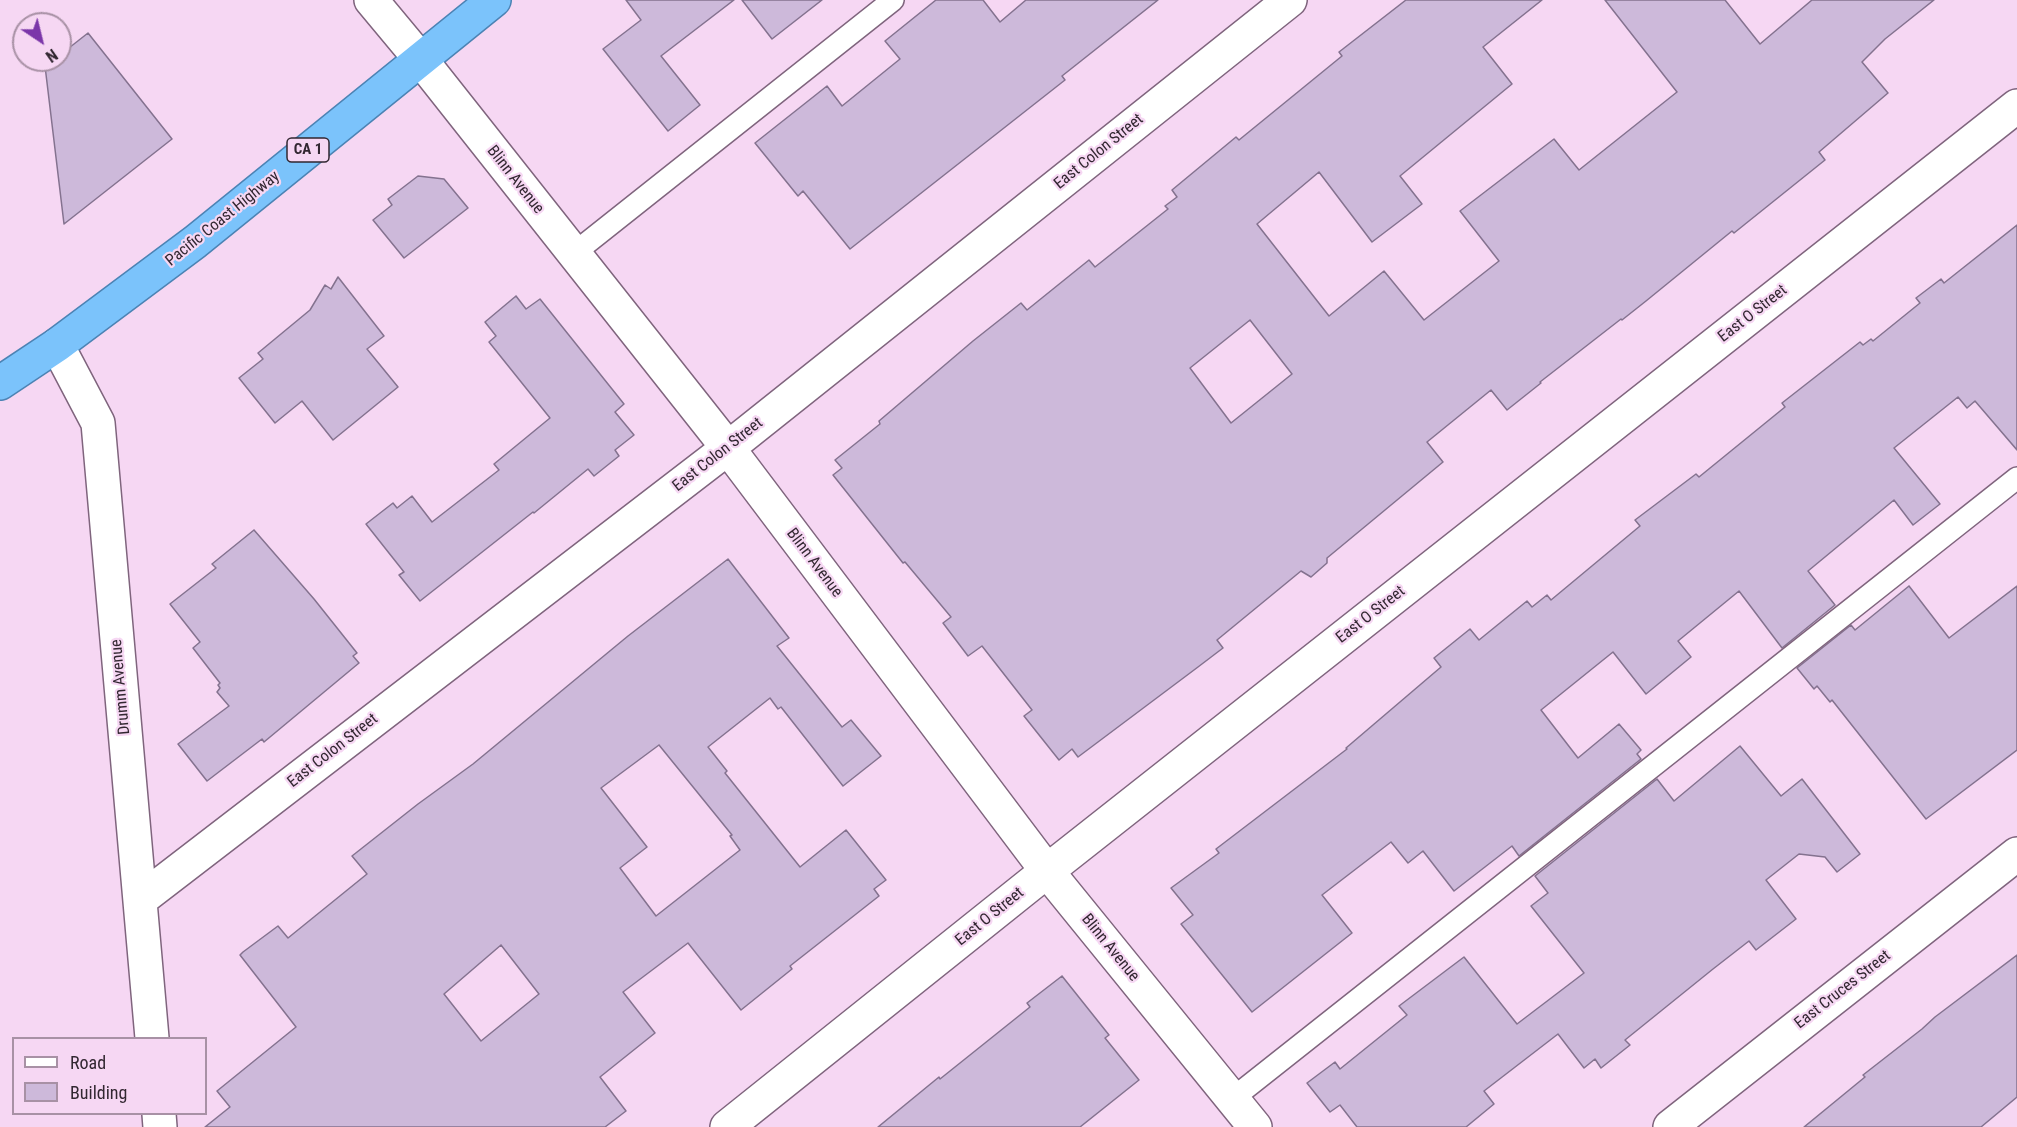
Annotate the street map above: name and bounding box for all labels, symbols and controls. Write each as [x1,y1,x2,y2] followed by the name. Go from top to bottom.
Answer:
[12,12,72,72] north arrow
[42,45,61,66] text: N
[1051,110,1147,194] street label: East Colon Street
[287,138,329,162] road number: CA 1
[482,142,548,218] street label: Blinn Avenue
[162,167,284,271] street label: Pacific Coast Highway
[1715,281,1791,347] street label: East O Street
[669,414,767,496] street label: East Colon Street
[782,525,846,601] street label: Blinn Avenue
[1333,582,1409,648] street label: East O Street
[107,639,135,735] street label: Drumm Avenue
[284,710,382,792] street label: East Colon Street
[952,884,1028,950] street label: East O Street
[1077,910,1143,986] street label: Blinn Avenue
[1791,947,1895,1033] street label: East Cruces Street
[12,1037,207,1115] legend
[70,1052,106,1073] text: Road
[70,1082,127,1103] text: Building

